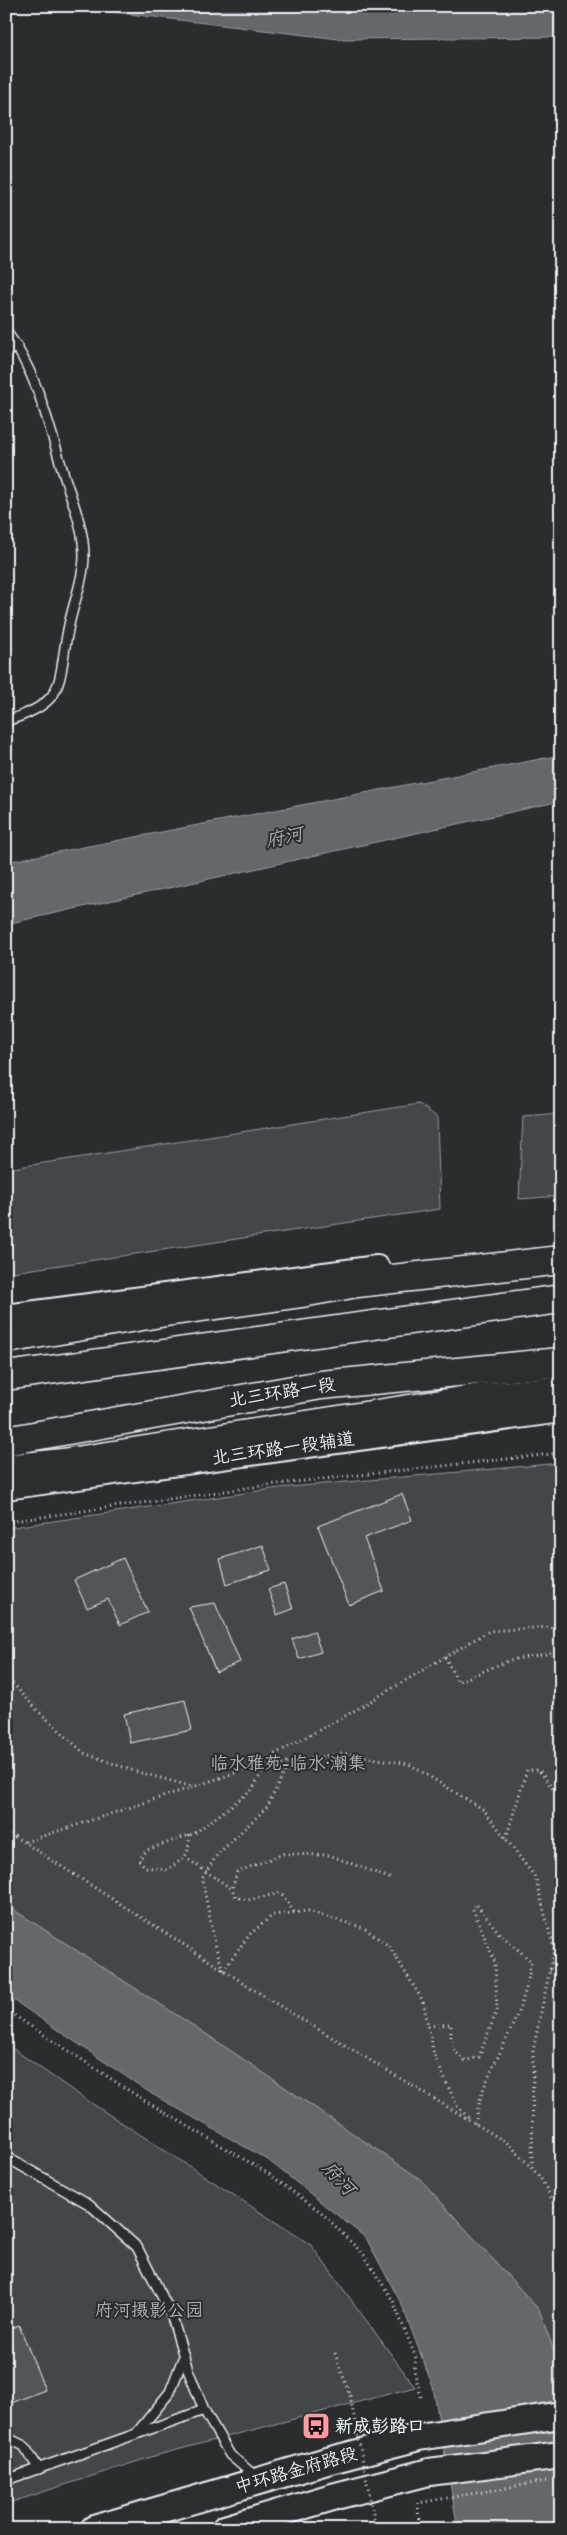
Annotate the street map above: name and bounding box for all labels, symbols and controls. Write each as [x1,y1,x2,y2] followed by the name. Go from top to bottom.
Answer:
[263,821,308,852] water label: 府河
[227,1373,337,1411] street label: 北三环路一段
[210,1427,356,1469] street label: 北三环路一段辅道
[210,1752,366,1774] park label: 临水雅苑-临水·潮集
[318,2156,362,2202] water label: 府河
[95,2299,203,2321] park label: 府河摄影公园
[301,2411,331,2441] bus stop icon: 新成彭路口
[335,2415,425,2437] place label: 新成彭路口
[232,2442,360,2498] street label: 中环路金府路段

